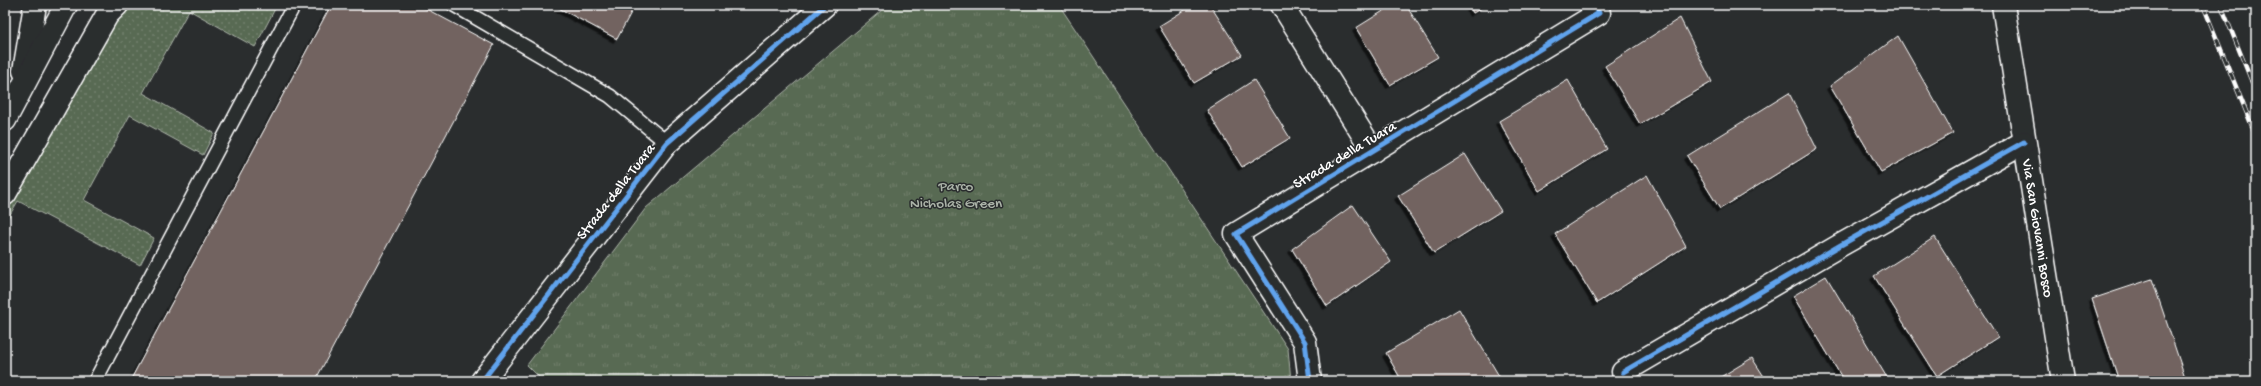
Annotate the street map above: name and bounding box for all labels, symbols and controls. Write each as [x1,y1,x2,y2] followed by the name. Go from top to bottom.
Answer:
[1290,117,1400,194] street label: Strada della Tuara
[573,140,660,244] street label: Strada della Tuara
[2017,157,2057,299] street label: Via San Giovanni Bosco
[910,178,1002,213] park label: Parco Nicholas Green

